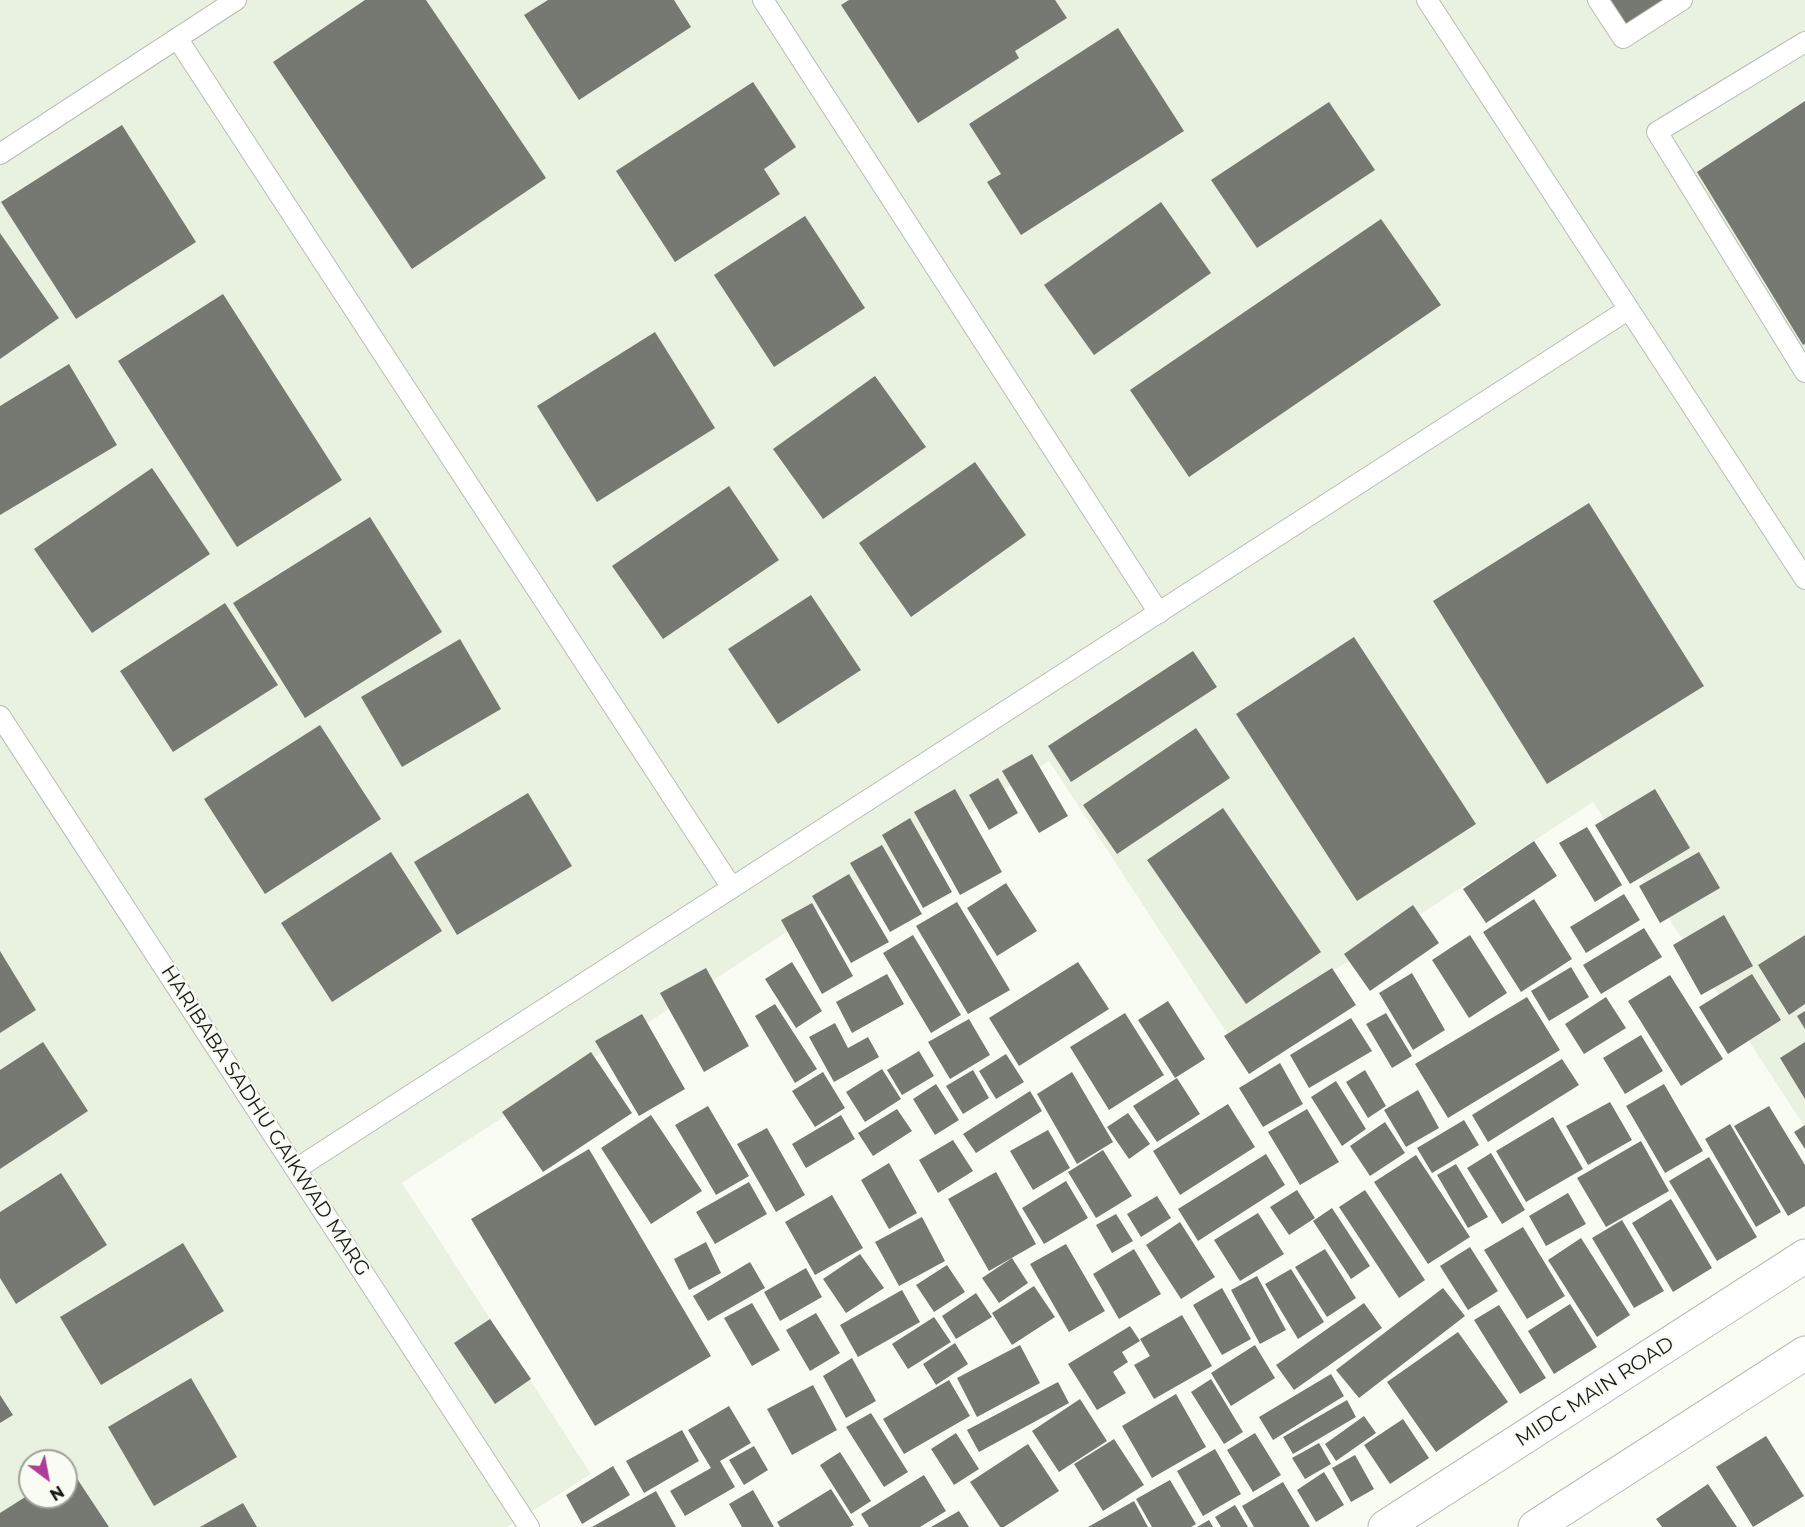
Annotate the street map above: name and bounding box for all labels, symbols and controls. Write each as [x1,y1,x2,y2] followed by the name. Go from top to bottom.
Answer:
[155,961,375,1281] street label: HARIBABA SADHU GAIKWAD MARG
[1511,1332,1679,1452] street label: MIDC MAIN ROAD
[18,1449,78,1509] north arrow
[46,1482,67,1504] text: N

